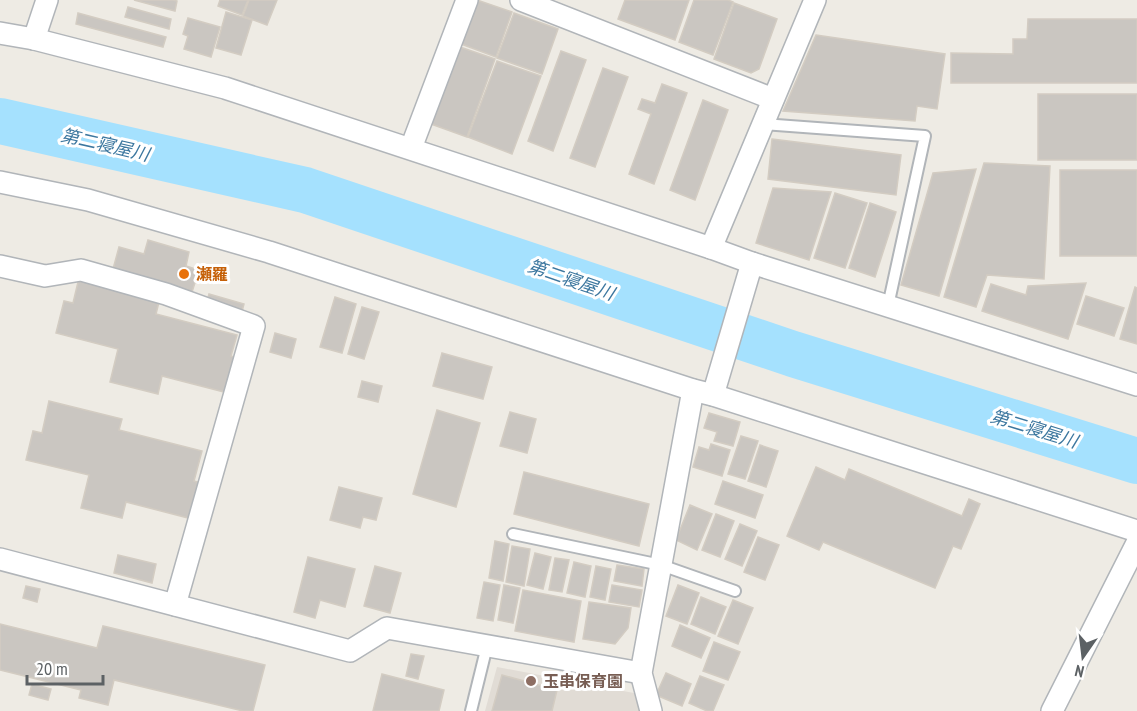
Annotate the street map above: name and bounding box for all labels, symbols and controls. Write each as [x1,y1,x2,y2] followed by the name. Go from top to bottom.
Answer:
[59,123,153,166] water label: 第二寝屋川
[525,254,619,306] water label: 第二寝屋川
[196,264,228,284] place label: 瀬羅
[177,267,191,281] marker: 瀬羅
[988,404,1082,453] water label: 第二寝屋川
[1053,627,1113,687] north arrow
[27,648,104,686] scale bar
[36,657,68,680] text: 20 m
[1073,661,1086,682] text: N
[543,671,623,691] place label: 玉串保育園
[524,674,538,688] marker: 玉串保育園

